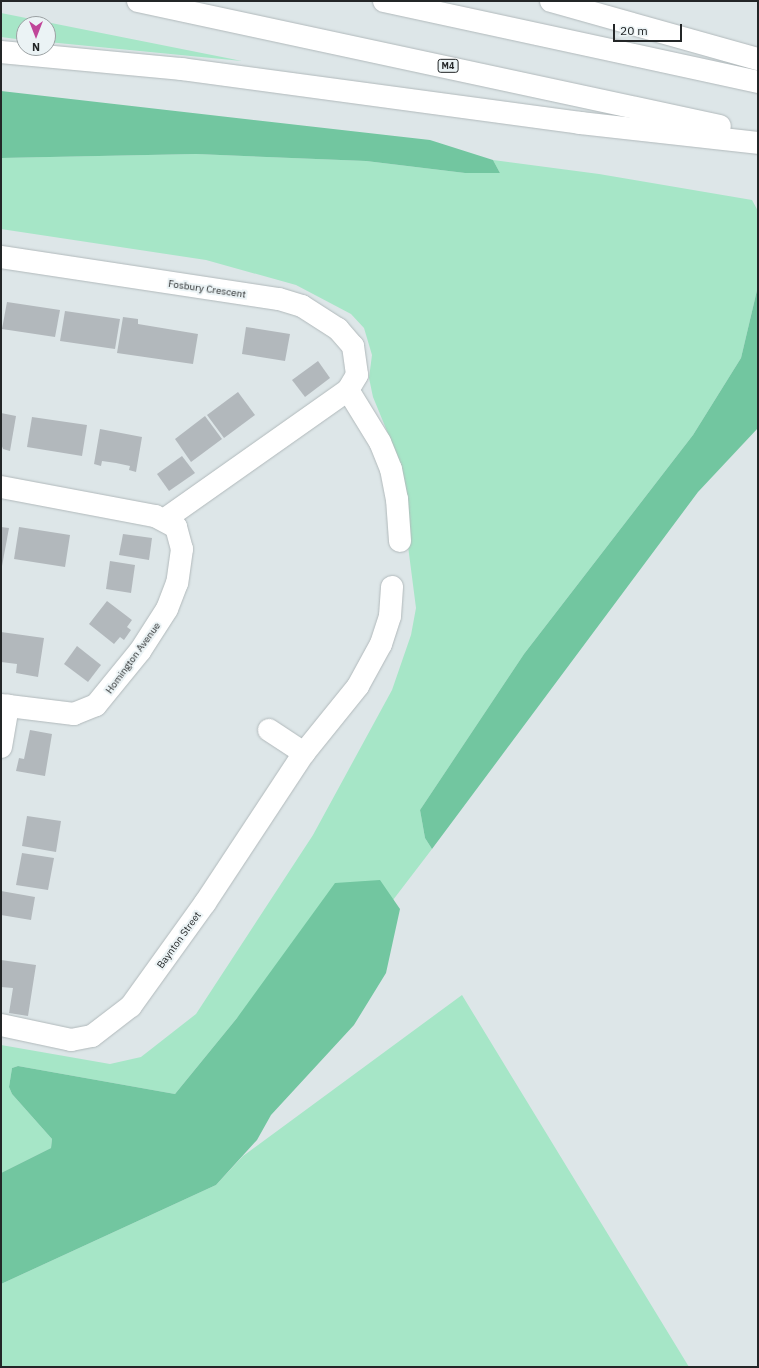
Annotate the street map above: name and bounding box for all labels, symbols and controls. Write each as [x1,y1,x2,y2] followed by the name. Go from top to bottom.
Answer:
[16,16,56,56] north arrow
[615,16,684,42] scale bar
[620,23,648,38] text: 20 m
[32,40,40,54] text: N
[437,59,459,73] road number: M4
[167,278,247,300] street label: Fosbury Crescent
[103,620,163,696] street label: Homington Avenue
[154,909,204,971] street label: Baynton Street

